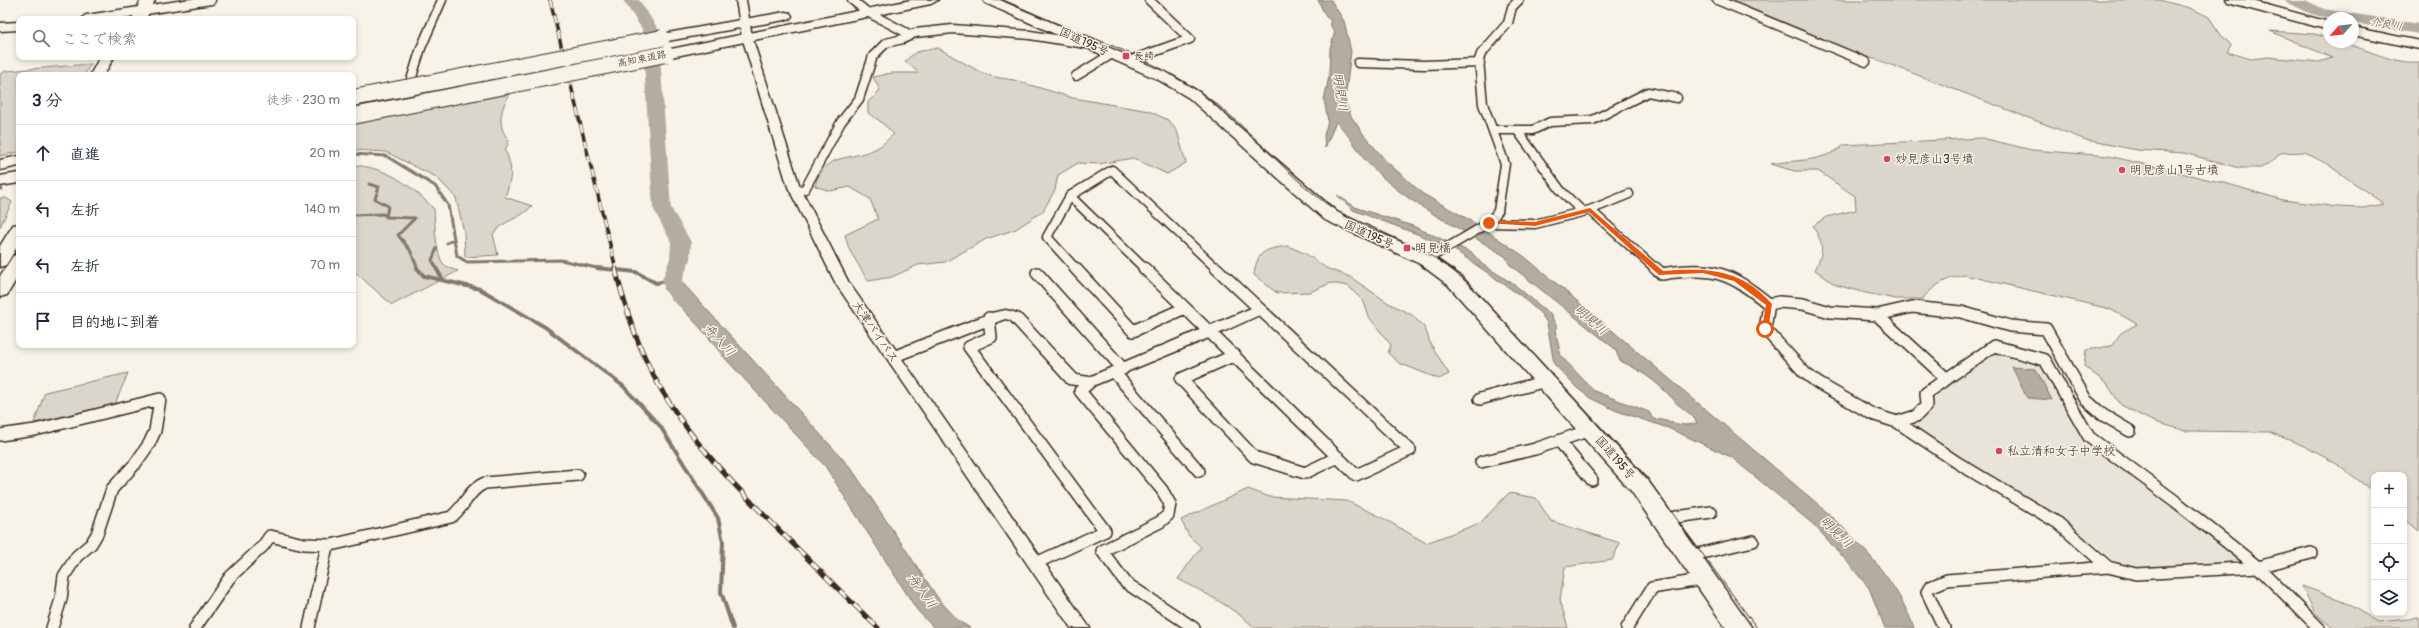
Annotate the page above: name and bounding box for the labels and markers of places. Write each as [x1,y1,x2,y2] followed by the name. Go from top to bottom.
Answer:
[1134,50,1154,62] place label: 長崎
[1121,51,1131,61] marker: 長崎
[1895,152,1974,167] place label: 妙見彦山3号墳
[1882,154,1892,164] marker: 妙見彦山3号墳
[2130,163,2219,178] place label: 明見彦山1号古墳
[2117,165,2127,175] marker: 明見彦山1号古墳
[1415,241,1451,256] place label: 明見橋
[1402,243,1412,253] marker: 明見橋
[2007,444,2115,459] place label: 私立清和女子中学校
[1994,446,2004,456] marker: 私立清和女子中学校

